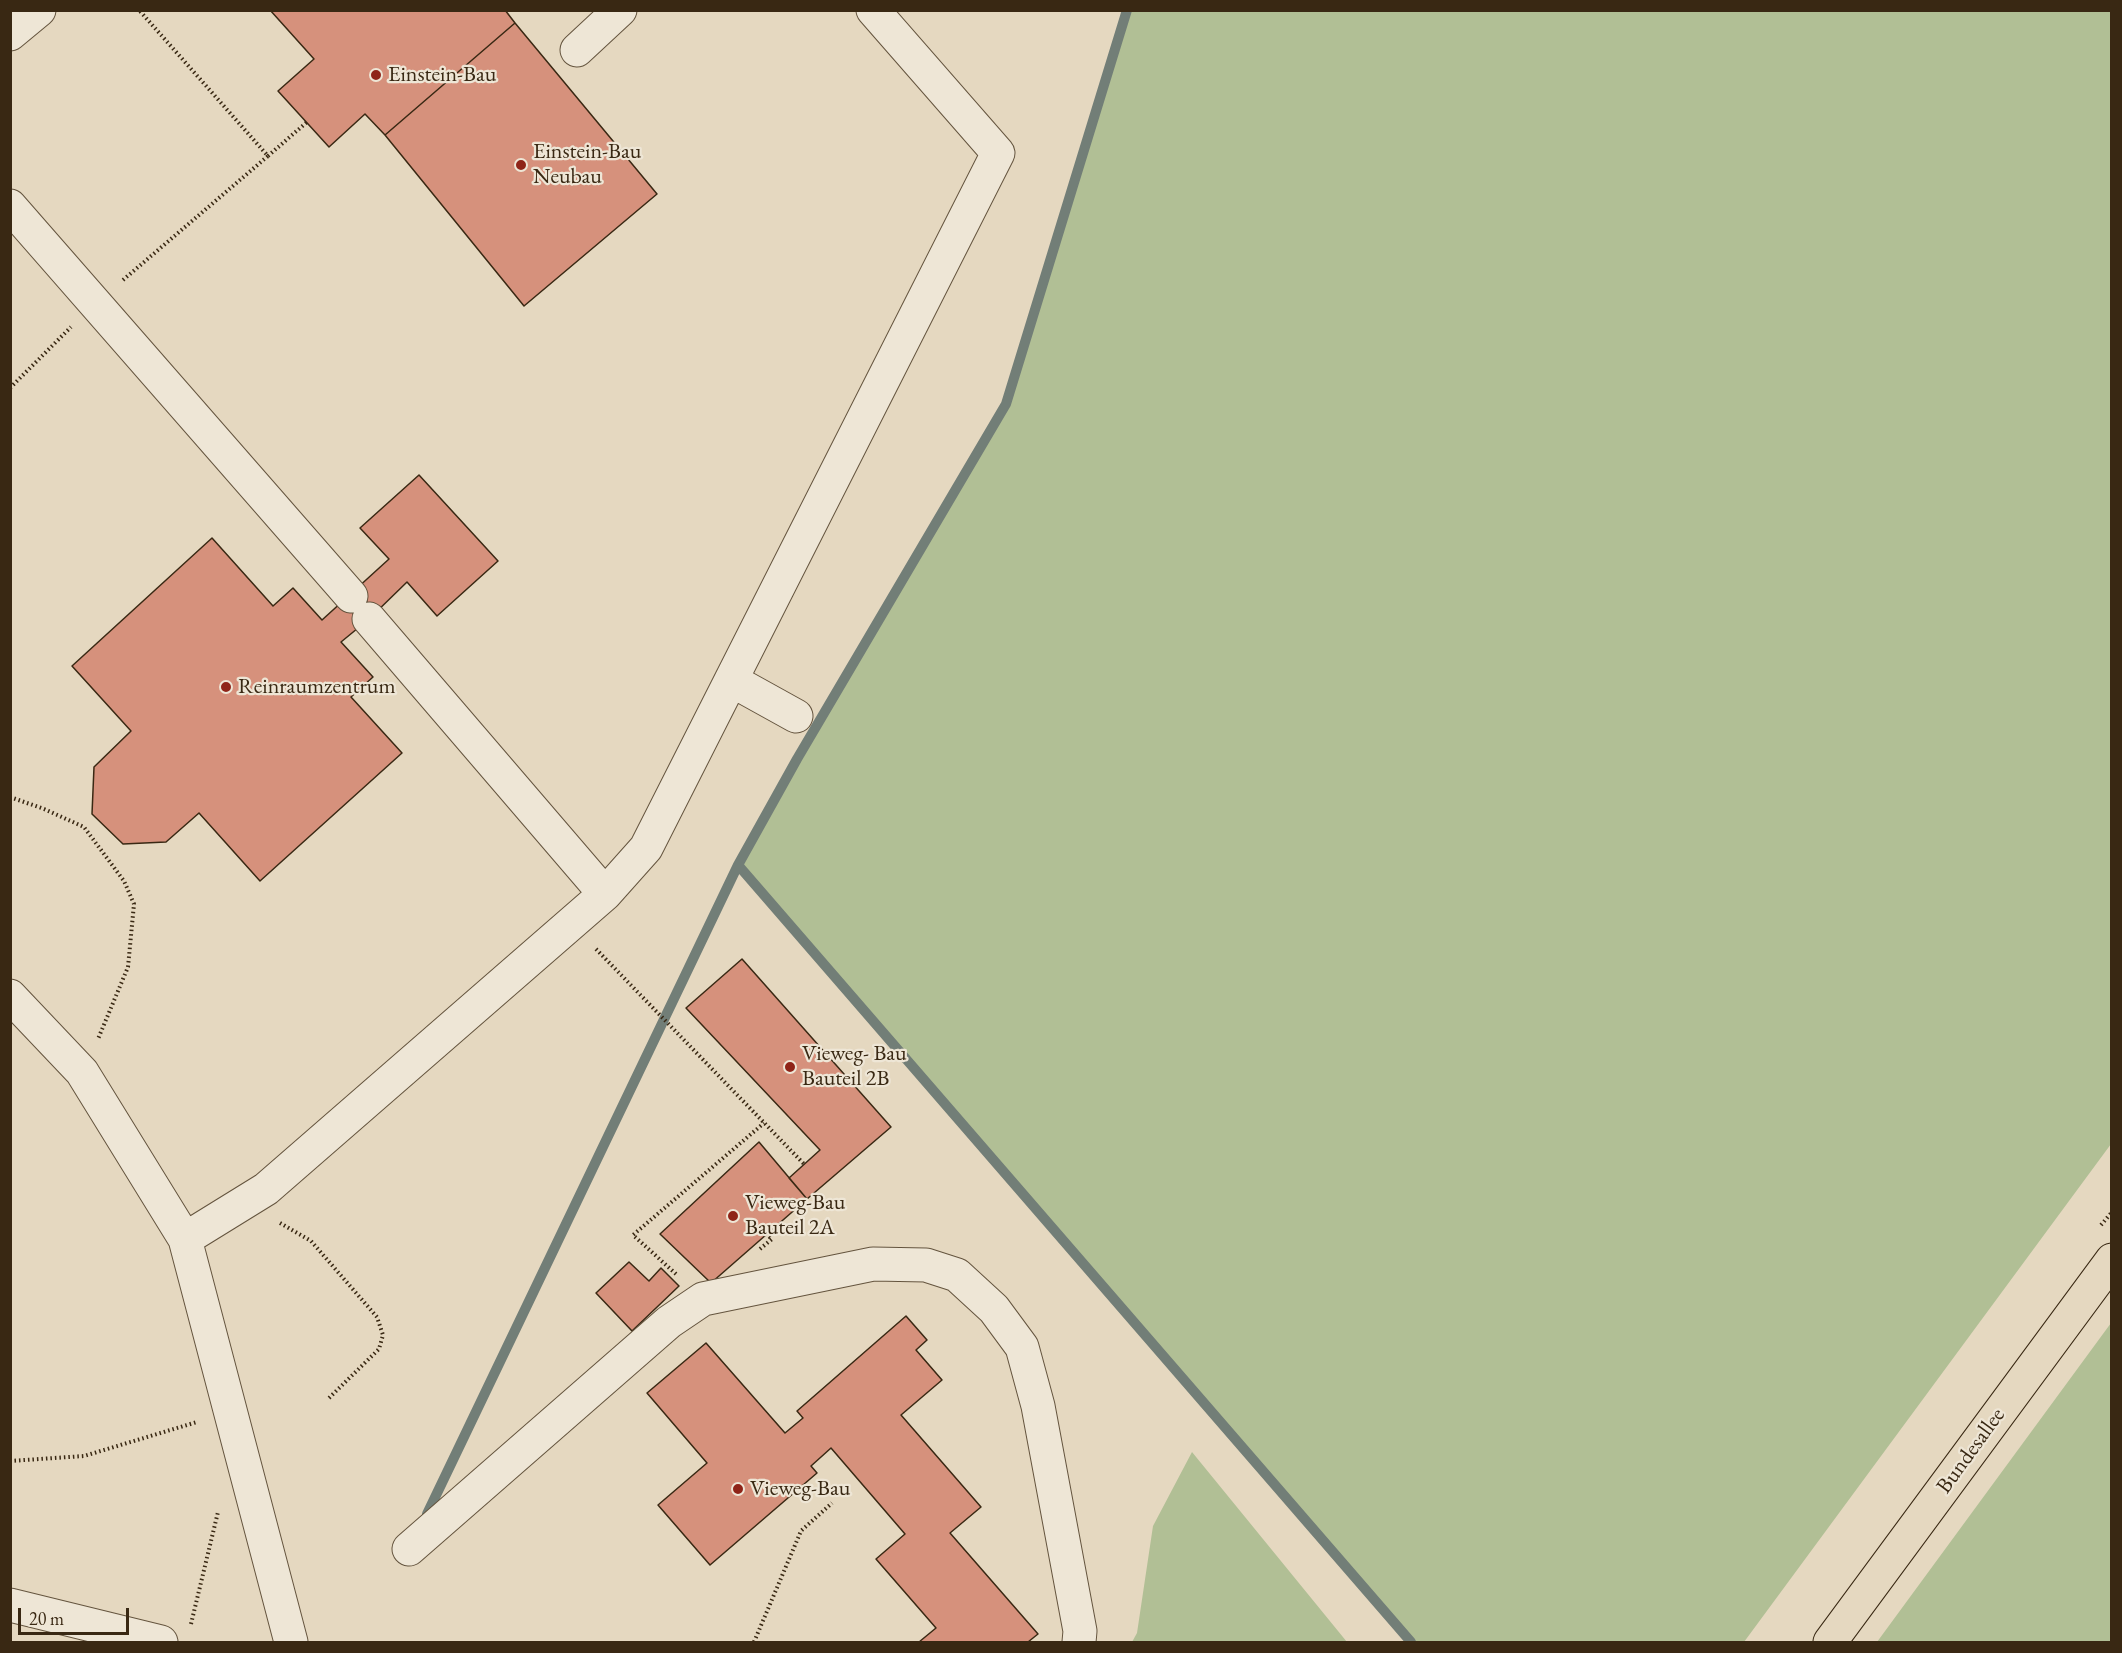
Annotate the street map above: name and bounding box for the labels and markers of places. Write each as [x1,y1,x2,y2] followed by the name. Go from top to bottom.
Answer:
[388,62,496,88] place label: Einstein-Bau
[369,68,383,82] marker: Einstein-Bau
[533,139,641,190] place label: Einstein-Bau Neubau
[514,158,528,172] marker: Einstein-Bau Neubau
[238,674,396,700] place label: Reinraumzentrum
[219,680,233,694] marker: Reinraumzentrum
[802,1041,907,1092] place label: Vieweg- Bau Bauteil 2B
[783,1060,797,1074] marker: Vieweg- Bau Bauteil 2B
[745,1190,845,1242] place label: Vieweg-Bau Bauteil 2A
[726,1209,740,1223] marker: Vieweg-Bau Bauteil 2A
[750,1476,850,1502] place label: Vieweg-Bau
[731,1482,745,1496] marker: Vieweg-Bau

